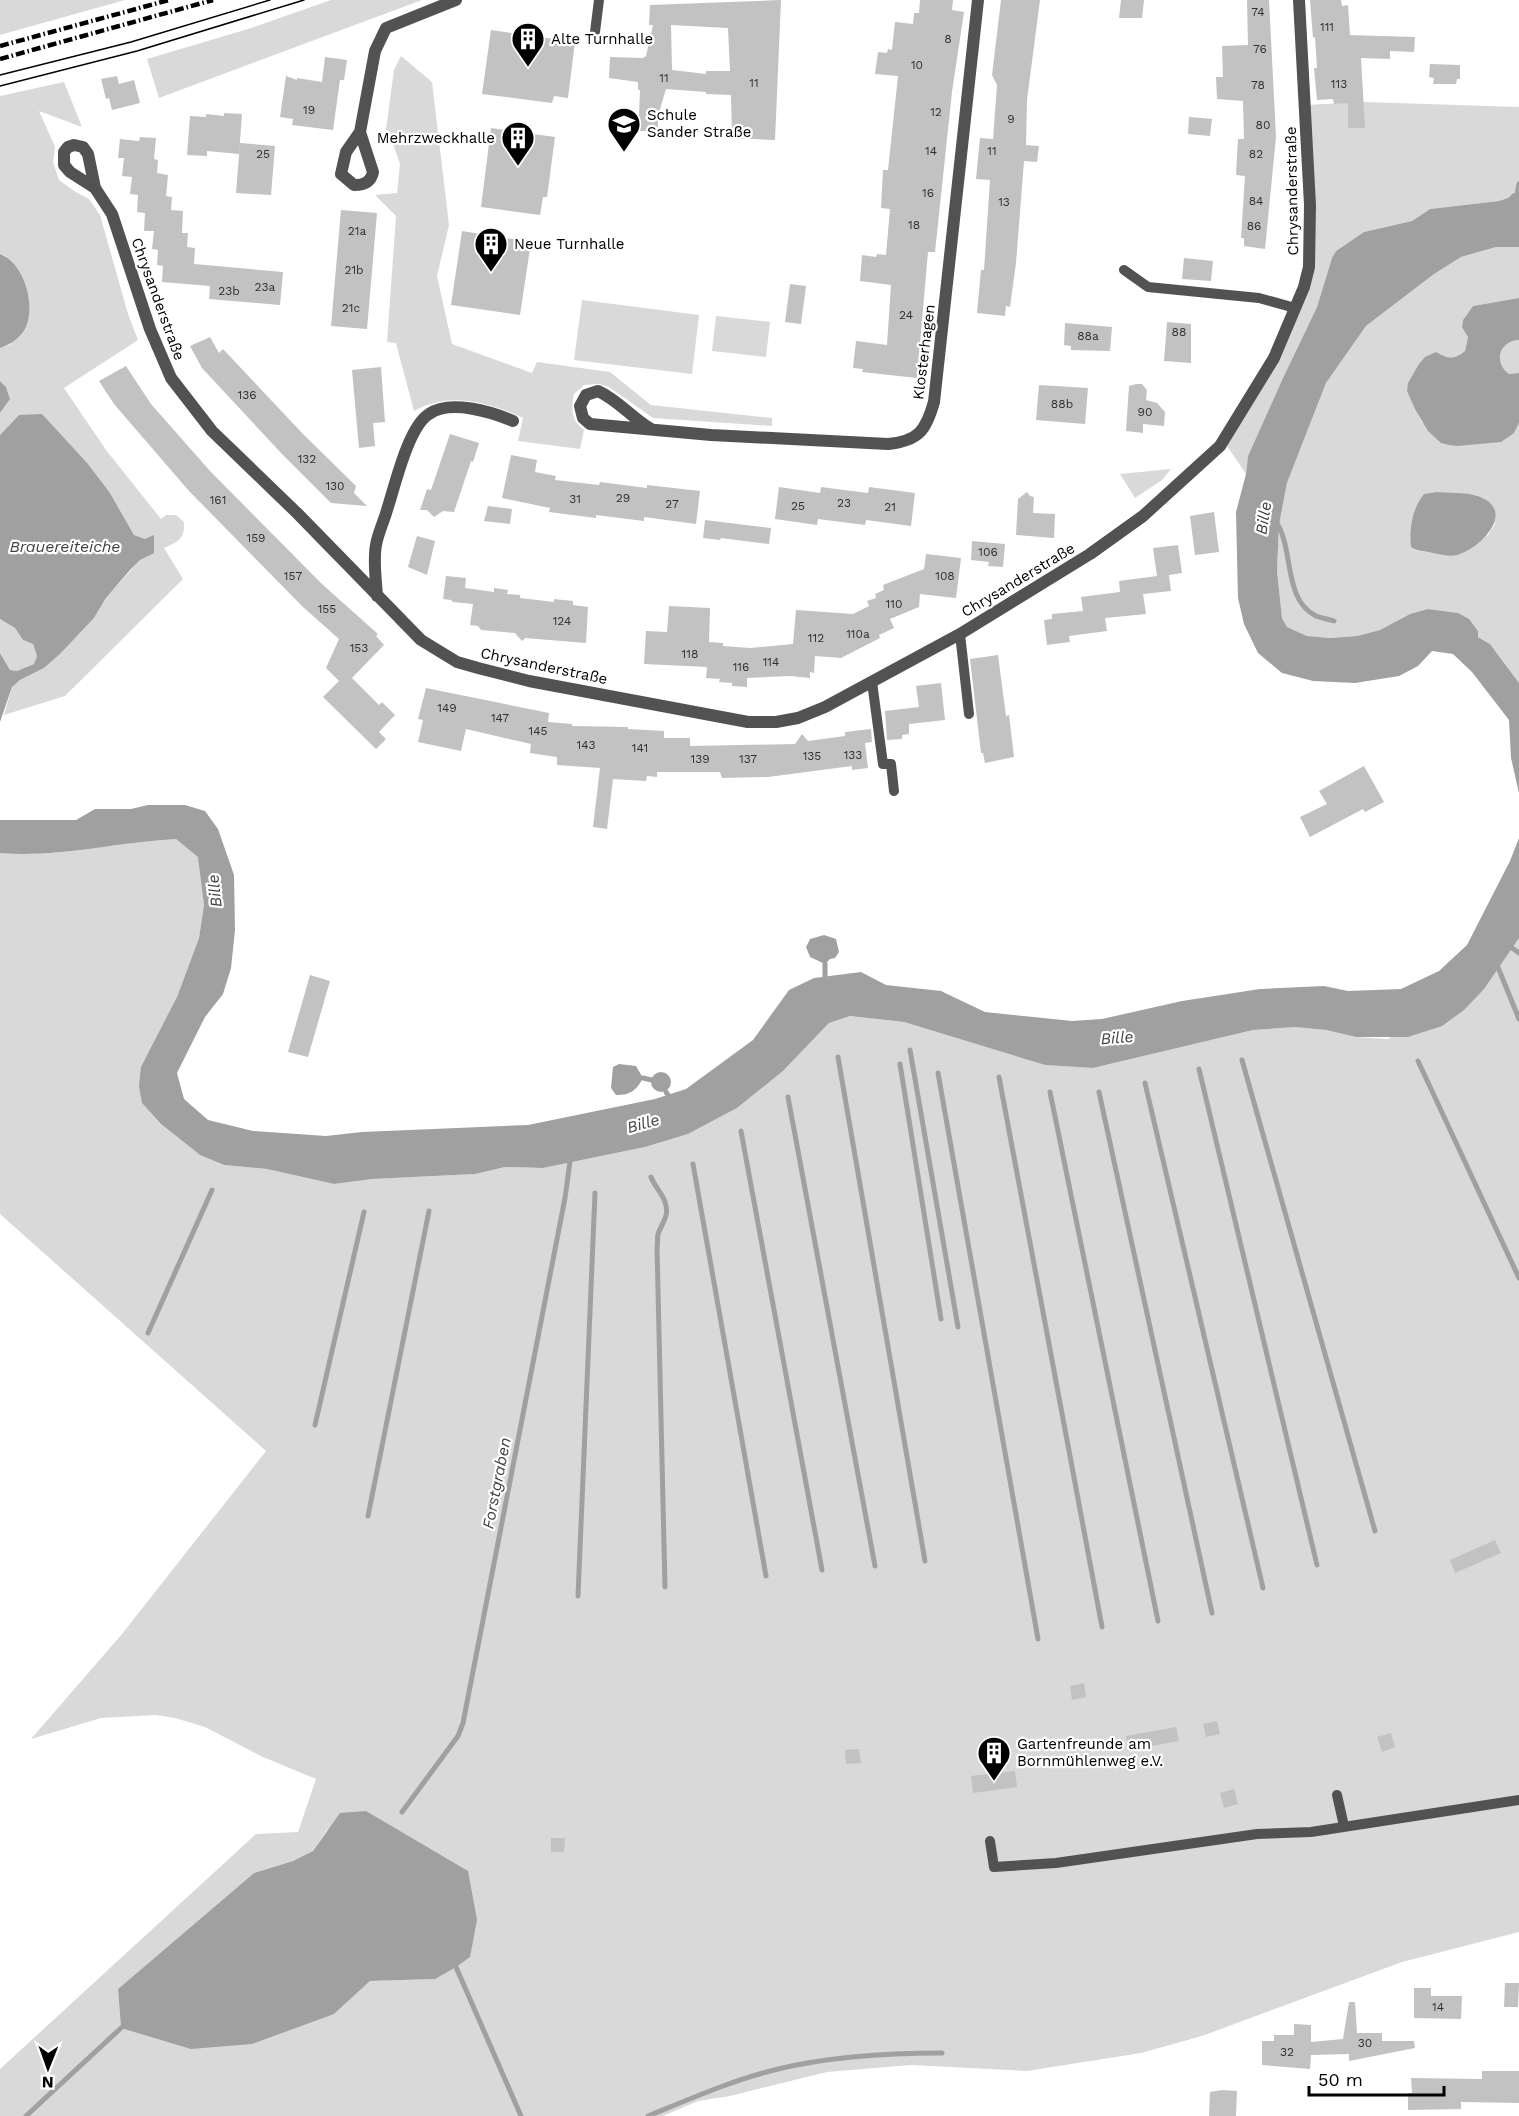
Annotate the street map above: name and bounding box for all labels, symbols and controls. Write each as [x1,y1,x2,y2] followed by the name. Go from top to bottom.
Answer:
[1251,5,1265,19] house number: 74
[1320,20,1334,34] house number: 111
[510,21,546,68] building icon: Alte Turnhalle
[551,30,653,48] place label: Alte Turnhalle
[944,32,952,46] house number: 8
[1253,42,1267,56] house number: 76
[911,58,923,72] house number: 10
[659,71,669,85] house number: 11
[749,76,759,90] house number: 11
[1331,77,1347,91] house number: 113
[1251,78,1265,92] house number: 78
[303,103,315,117] house number: 19
[930,105,942,119] house number: 12
[606,106,642,153] school or university icon: Schule Sander Straße
[647,106,751,141] place label: Schule Sander Straße
[1007,112,1015,126] house number: 9
[1256,118,1270,132] house number: 80
[500,120,536,167] building icon: Mehrzweckhalle
[1282,126,1302,256] street label: Chrysanderstraße
[377,129,495,147] place label: Mehrzweckhalle
[925,144,937,158] house number: 14
[987,144,997,158] house number: 11
[256,147,270,161] house number: 25
[1249,147,1263,161] house number: 82
[922,186,934,200] house number: 16
[1249,194,1263,208] house number: 84
[998,195,1010,209] house number: 13
[908,218,920,232] house number: 18
[1247,219,1261,233] house number: 86
[348,224,366,238] house number: 21a
[473,226,509,273] building icon: Neue Turnhalle
[127,235,189,363] street label: Chrysanderstraße
[514,235,625,253] place label: Neue Turnhalle
[344,263,364,277] house number: 21b
[255,280,276,294] house number: 23a
[218,284,240,298] house number: 23b
[342,301,360,315] house number: 21c
[909,303,939,401] street label: Klosterhagen
[899,308,913,322] house number: 24
[1172,325,1186,339] house number: 88
[1077,329,1099,343] house number: 88a
[238,388,256,402] house number: 136
[1051,397,1073,411] house number: 88b
[1138,405,1152,419] house number: 90
[298,452,316,466] house number: 132
[325,479,345,493] house number: 130
[616,491,630,505] house number: 29
[569,492,581,506] house number: 31
[210,493,226,507] house number: 161
[837,496,851,510] house number: 23
[665,497,679,511] house number: 27
[791,499,805,513] house number: 25
[884,500,896,514] house number: 21
[1252,500,1275,536] water label: Bille
[246,531,266,545] house number: 159
[9,537,121,556] water label: Brauereiteiche
[958,539,1078,621] street label: Chrysanderstraße
[978,545,998,559] house number: 106
[284,569,302,583] house number: 157
[935,569,955,583] house number: 108
[886,597,902,611] house number: 110
[318,602,336,616] house number: 155
[553,614,571,628] house number: 124
[846,627,870,641] house number: 110a
[808,631,824,645] house number: 112
[350,641,368,655] house number: 153
[479,644,609,688] street label: Chrysanderstraße
[682,647,698,661] house number: 118
[763,655,779,669] house number: 114
[733,660,749,674] house number: 116
[437,701,457,715] house number: 149
[491,711,509,725] house number: 147
[529,724,548,738] house number: 145
[576,738,596,752] house number: 143
[632,741,648,755] house number: 141
[844,748,862,762] house number: 133
[803,749,821,763] house number: 135
[690,752,710,766] house number: 139
[739,752,757,766] house number: 137
[203,873,226,908] water label: Bille
[1100,1027,1134,1048] water label: Bille
[625,1110,662,1137] water label: Bille
[478,1436,515,1530] water label: Forstgraben
[976,1735,1012,1782] building icon: Gartenfreunde am Bornmühlenweg e.V.
[1017,1735,1163,1770] place label: Gartenfreunde am Bornmühlenweg e.V.
[1432,2000,1444,2014] house number: 14
[1358,2036,1372,2050] house number: 30
[18,2038,78,2098] north arrow
[1280,2045,1294,2059] house number: 32
[1309,2059,1444,2097] scale bar
[1318,2069,1363,2090] text: 50 m
[42,2073,54,2092] text: N

